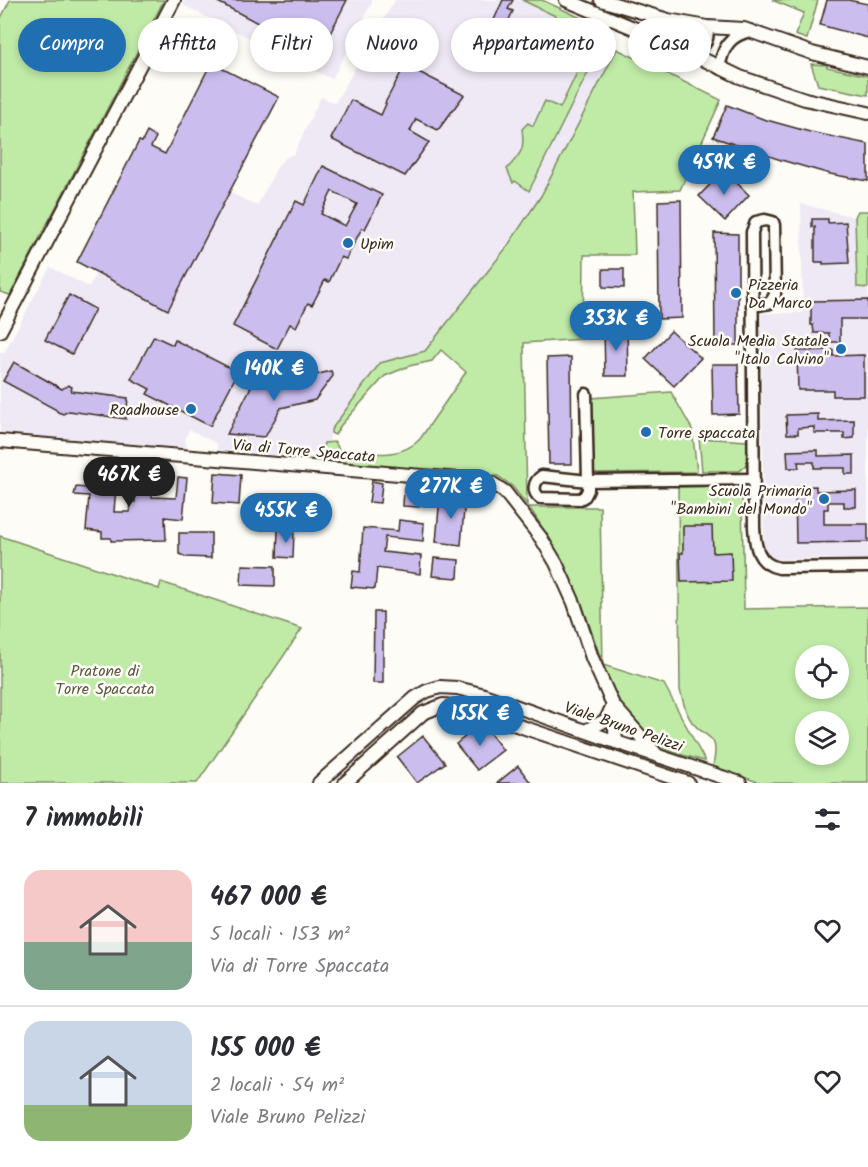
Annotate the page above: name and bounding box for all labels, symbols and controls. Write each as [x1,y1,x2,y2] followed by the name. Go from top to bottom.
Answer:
[18,18,126,72] chip: Compra
[138,18,238,72] chip: Affitta
[250,18,333,72] chip: Filtri
[345,18,439,72] chip: Nuovo
[451,18,616,72] chip: Appartamento
[628,18,711,72] chip: Casa
[675,145,773,196] pin: 459K €
[692,148,756,180] text: 459K €
[360,232,394,257] place label: Upim
[341,236,355,250] marker: Upim
[748,273,812,316] place label: Pizzeria Da Marco
[729,286,743,300] marker: Pizzeria Da Marco
[567,301,665,352] pin: 353K €
[584,304,648,336] text: 353K €
[688,329,830,372] place label: Scuola Media Statale "Italo Calvino"
[834,342,848,356] marker: Scuola Media Statale "Italo Calvino"
[225,351,323,402] pin: 140K €
[244,354,304,386] text: 140K €
[109,398,179,423] place label: Roadhouse
[184,402,198,416] marker: Roadhouse
[658,421,755,446] place label: Torre spaccata
[639,425,653,439] marker: Torre spaccata
[231,433,376,470] street label: Via di Torre Spaccata
[80,457,178,508] pin: 467K €
[97,460,161,492] text: 467K €
[402,469,500,520] pin: 277K €
[420,472,482,504] text: 277K €
[671,479,813,522] place label: Scuola Primaria "Bambini del Mondo"
[817,492,831,506] marker: Scuola Primaria "Bambini del Mondo"
[237,493,335,544] pin: 455K €
[254,496,318,528] text: 455K €
[795,645,849,765] map controls
[795,645,849,699] button: locate
[55,659,155,702] park label: Pratone di Torre Spaccata
[561,695,687,760] street label: Viale Bruno Pelizzi
[431,696,529,747] pin: 155K €
[451,699,509,731] text: 155K €
[795,711,849,765] button: layers
[24,798,143,840] text: 7 immobili
[811,803,844,836] icon: filters
[210,877,327,919] text: 467 000 €
[72,894,144,966] icon: home
[811,914,844,947] icon: heart
[210,919,350,951] text: 5 locali · 153 m²
[210,951,389,983] text: Via di Torre Spaccata
[210,1028,321,1070] text: 155 000 €
[72,1045,144,1117] icon: home
[811,1065,844,1098] icon: heart
[210,1070,344,1102] text: 2 locali · 54 m²
[210,1102,365,1134] text: Viale Bruno Pelizzi

